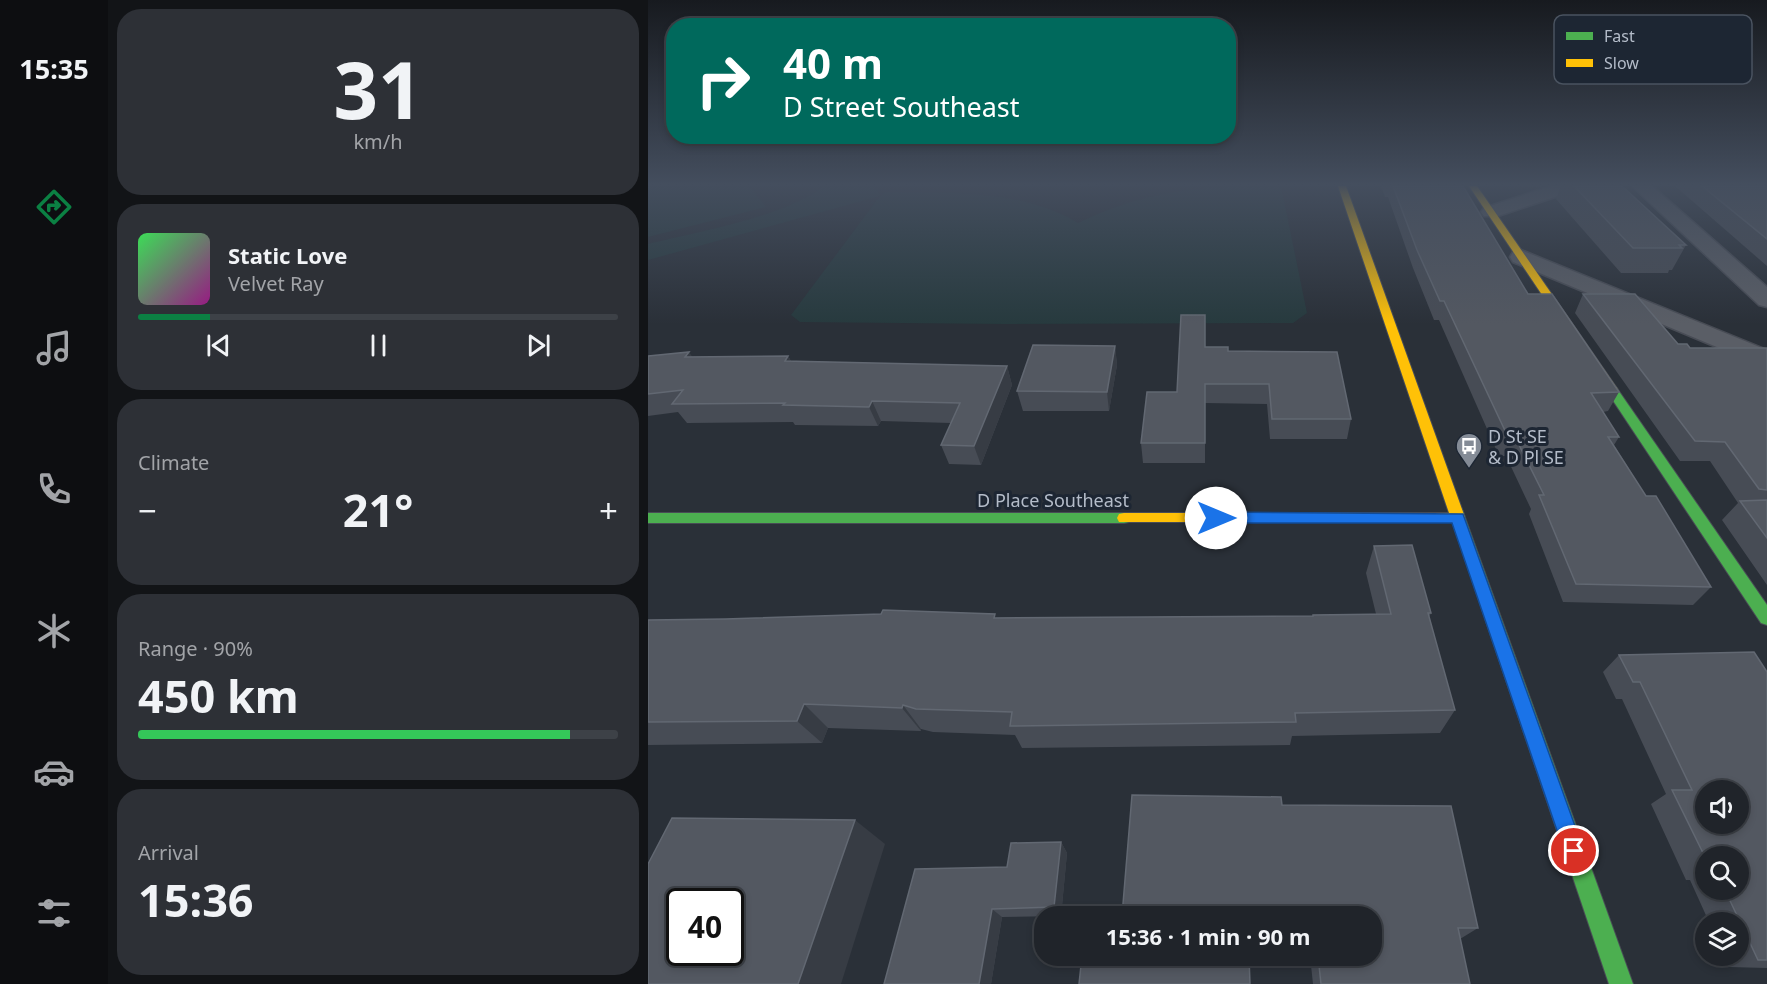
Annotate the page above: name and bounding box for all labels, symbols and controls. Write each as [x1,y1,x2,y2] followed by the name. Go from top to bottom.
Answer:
[1554,15,1752,84] legend
[1604,25,1635,47] text: Fast
[783,34,883,91] text: 40 m
[333,36,423,142] text: 31
[684,42,762,120] icon: right
[19,50,89,87] text: 15:35
[1604,52,1639,74] text: Slow
[783,88,1019,125] text: D Street Southeast
[353,128,403,155] text: km/h
[33,186,75,228] icon: directions
[228,240,347,270] text: Static Love
[228,270,324,297] text: Velvet Ray
[33,327,75,369] icon: music
[202,329,235,362] icon: previous
[362,329,395,362] icon: pause
[522,329,555,362] icon: next
[1488,424,1564,469] place label: D St SE & D Pl SE
[1454,431,1484,469] bus stop icon: D St SE & D Pl SE
[138,449,209,476] text: Climate
[33,468,75,510] icon: phone
[343,479,413,540] text: 21°
[1184,486,1248,550] position arrow
[138,488,157,533] text: −
[599,488,618,533] text: +
[977,488,1129,512] street label: D Place Southeast
[33,610,75,652] icon: climate
[138,635,253,662] text: Range · 90%
[138,665,299,726] text: 450 km
[33,751,75,793] icon: car
[1695,780,1749,966] map controls
[1695,780,1749,834] button: sound
[1548,825,1599,876] pin
[1557,834,1590,867] icon: arrive
[138,839,199,866] text: Arrival
[1695,846,1749,900] button: search
[138,869,254,930] text: 15:36
[666,888,744,966] speed limit sign: 40
[33,892,75,934] icon: filters
[1695,912,1749,966] button: layers
[1106,921,1310,951] text: 15:36 · 1 min · 90 m

